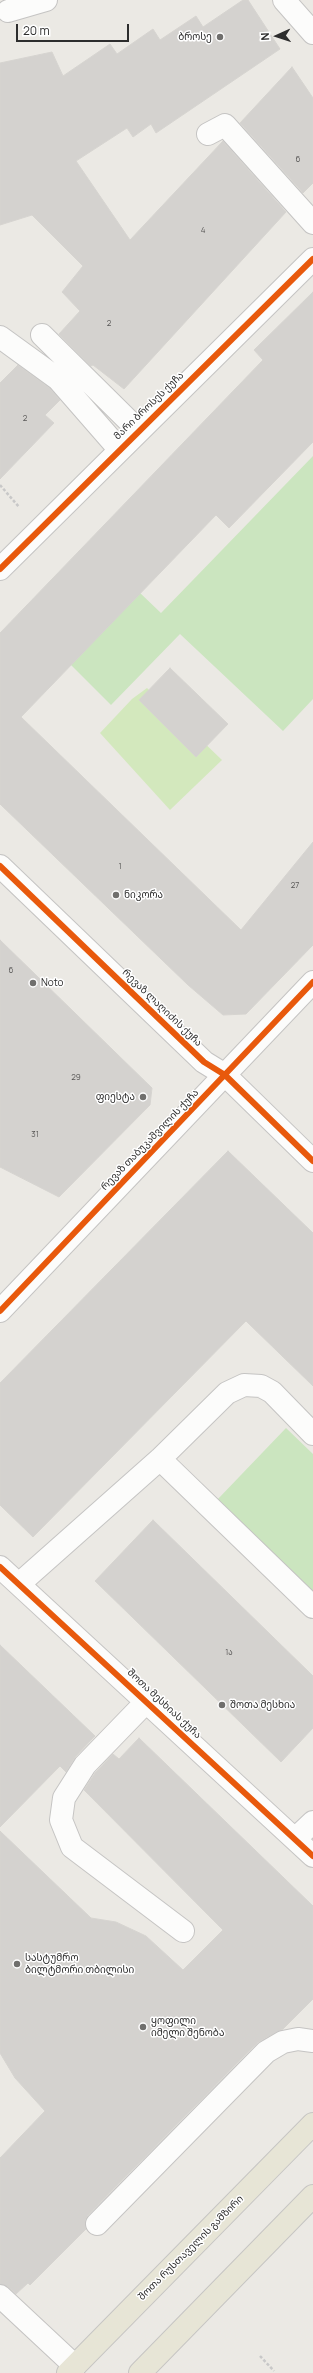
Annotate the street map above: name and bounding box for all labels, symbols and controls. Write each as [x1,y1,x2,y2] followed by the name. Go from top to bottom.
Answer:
[18,16,131,42] scale bar
[257,16,297,56] north arrow
[23,22,50,39] text: 20 m
[178,31,212,43] place label: ბროსე
[215,32,225,42] marker: ბროსე
[257,32,272,41] text: N
[296,155,300,165] house number: 6
[201,226,205,236] house number: 4
[107,319,111,329] house number: 2
[112,370,186,442] street label: მარი ბროსეს ქუჩა
[23,414,27,424] house number: 2
[118,862,122,872] house number: 1
[291,881,299,891] house number: 27
[124,889,163,901] place label: ნიკორა
[111,890,121,900] marker: ნიკორა
[9,966,13,976] house number: 6
[120,967,204,1049] street label: რევაზ ლაღიძის ქუჩა
[41,977,63,989] place label: Noto
[28,978,38,988] marker: Noto
[71,1073,81,1083] house number: 29
[99,1087,201,1193] street label: რევაზ თაბუკაშვილის ქუჩა
[96,1091,135,1103] place label: ფიესტა
[138,1092,148,1102] marker: ფიესტა
[31,1130,39,1140] house number: 31
[225,1648,233,1658] house number: 1ა
[125,1667,203,1741] street label: შოთა მესხიას ქუჩა
[230,1699,295,1711] place label: შოთა მესხია
[217,1700,227,1710] marker: შოთა მესხია
[25,1952,134,1976] place label: სასტუმრო ბილტმორი თბილისი
[12,1959,22,1969] marker: სასტუმრო ბილტმორი თბილისი
[151,2015,224,2038] place label: ყოფილი იმელი შენობა
[138,2022,148,2032] marker: ყოფილი იმელი შენობა
[136,2193,246,2303] street label: შოთა რუსთაველის გამზირი

